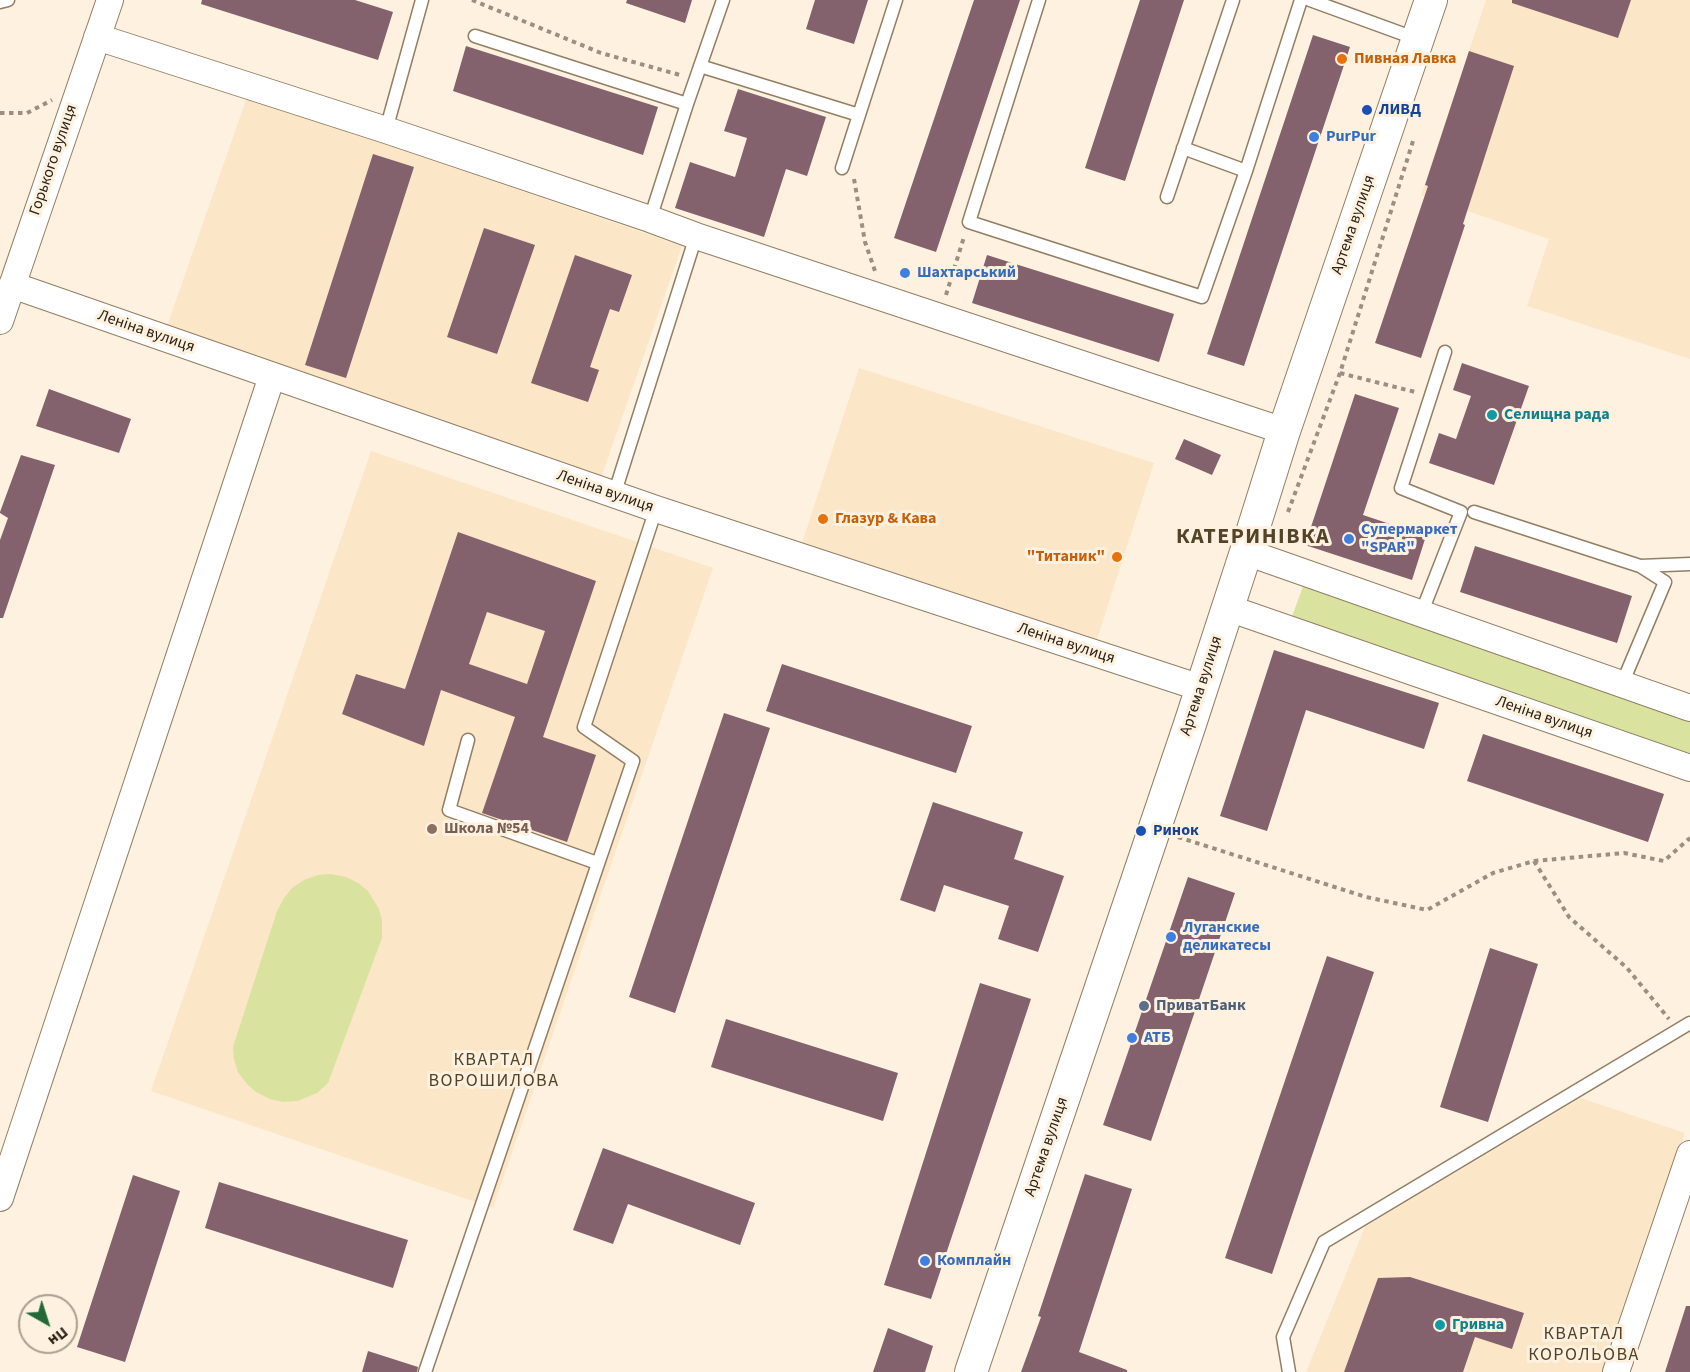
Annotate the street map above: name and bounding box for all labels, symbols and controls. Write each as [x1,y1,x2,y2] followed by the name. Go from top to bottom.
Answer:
[1354,49,1456,69] place label: Пивная Лавка
[1335,52,1349,66] marker: Пивная Лавка
[1379,100,1421,120] place label: ЛИВД
[26,102,82,218] street label: Горького вулиця
[1360,103,1374,117] marker: ЛИВД
[1326,127,1376,147] place label: PurPur
[1307,130,1321,144] marker: PurPur
[1328,173,1380,277] street label: Артема вулиця
[917,263,1016,283] place label: Шахтарський
[898,266,912,280] marker: Шахтарський
[95,306,197,358] street label: Леніна вулиця
[1504,405,1610,425] place label: Селищна рада
[1485,408,1499,422] marker: Селищна рада
[554,466,656,518] street label: Леніна вулиця
[835,509,936,529] place label: Глазур & Кава
[816,512,830,526] marker: Глазур & Кава
[1361,520,1458,558] place label: Супермаркет "SPAR"
[1176,525,1330,551] district label: КАТЕРИНІВКА
[1342,532,1356,546] marker: Супермаркет "SPAR"
[1027,547,1105,567] place label: "Титаник"
[1110,550,1124,564] marker: "Титаник"
[1015,619,1117,669] street label: Леніна вулиця
[1177,634,1227,738] street label: Артема вулиця
[1493,692,1595,744] street label: Леніна вулиця
[444,819,529,839] place label: Школа №54
[1153,821,1199,841] place label: Ринок
[425,822,439,836] marker: Школа №54
[1134,824,1148,838] marker: Ринок
[1183,918,1271,956] place label: Луганские деликатесы
[1164,930,1178,944] marker: Луганские деликатесы
[1156,996,1246,1016] place label: ПриватБанк
[1137,999,1151,1013] marker: ПриватБанк
[1144,1028,1170,1048] place label: АТБ
[1125,1031,1139,1045] marker: АТБ
[429,1050,559,1092] district label: КВАРТАЛ ВОРОШИЛОВА
[1021,1095,1073,1199] street label: Артема вулиця
[937,1251,1011,1271] place label: Комплайн
[918,1254,932,1268] marker: Комплайн
[18,1294,78,1354] north arrow
[1452,1315,1504,1335] place label: Гривна
[1433,1318,1447,1332] marker: Гривна
[43,1322,73,1351] text: Пн
[1528,1324,1640,1366] district label: КВАРТАЛ КОРОЛЬОВА

